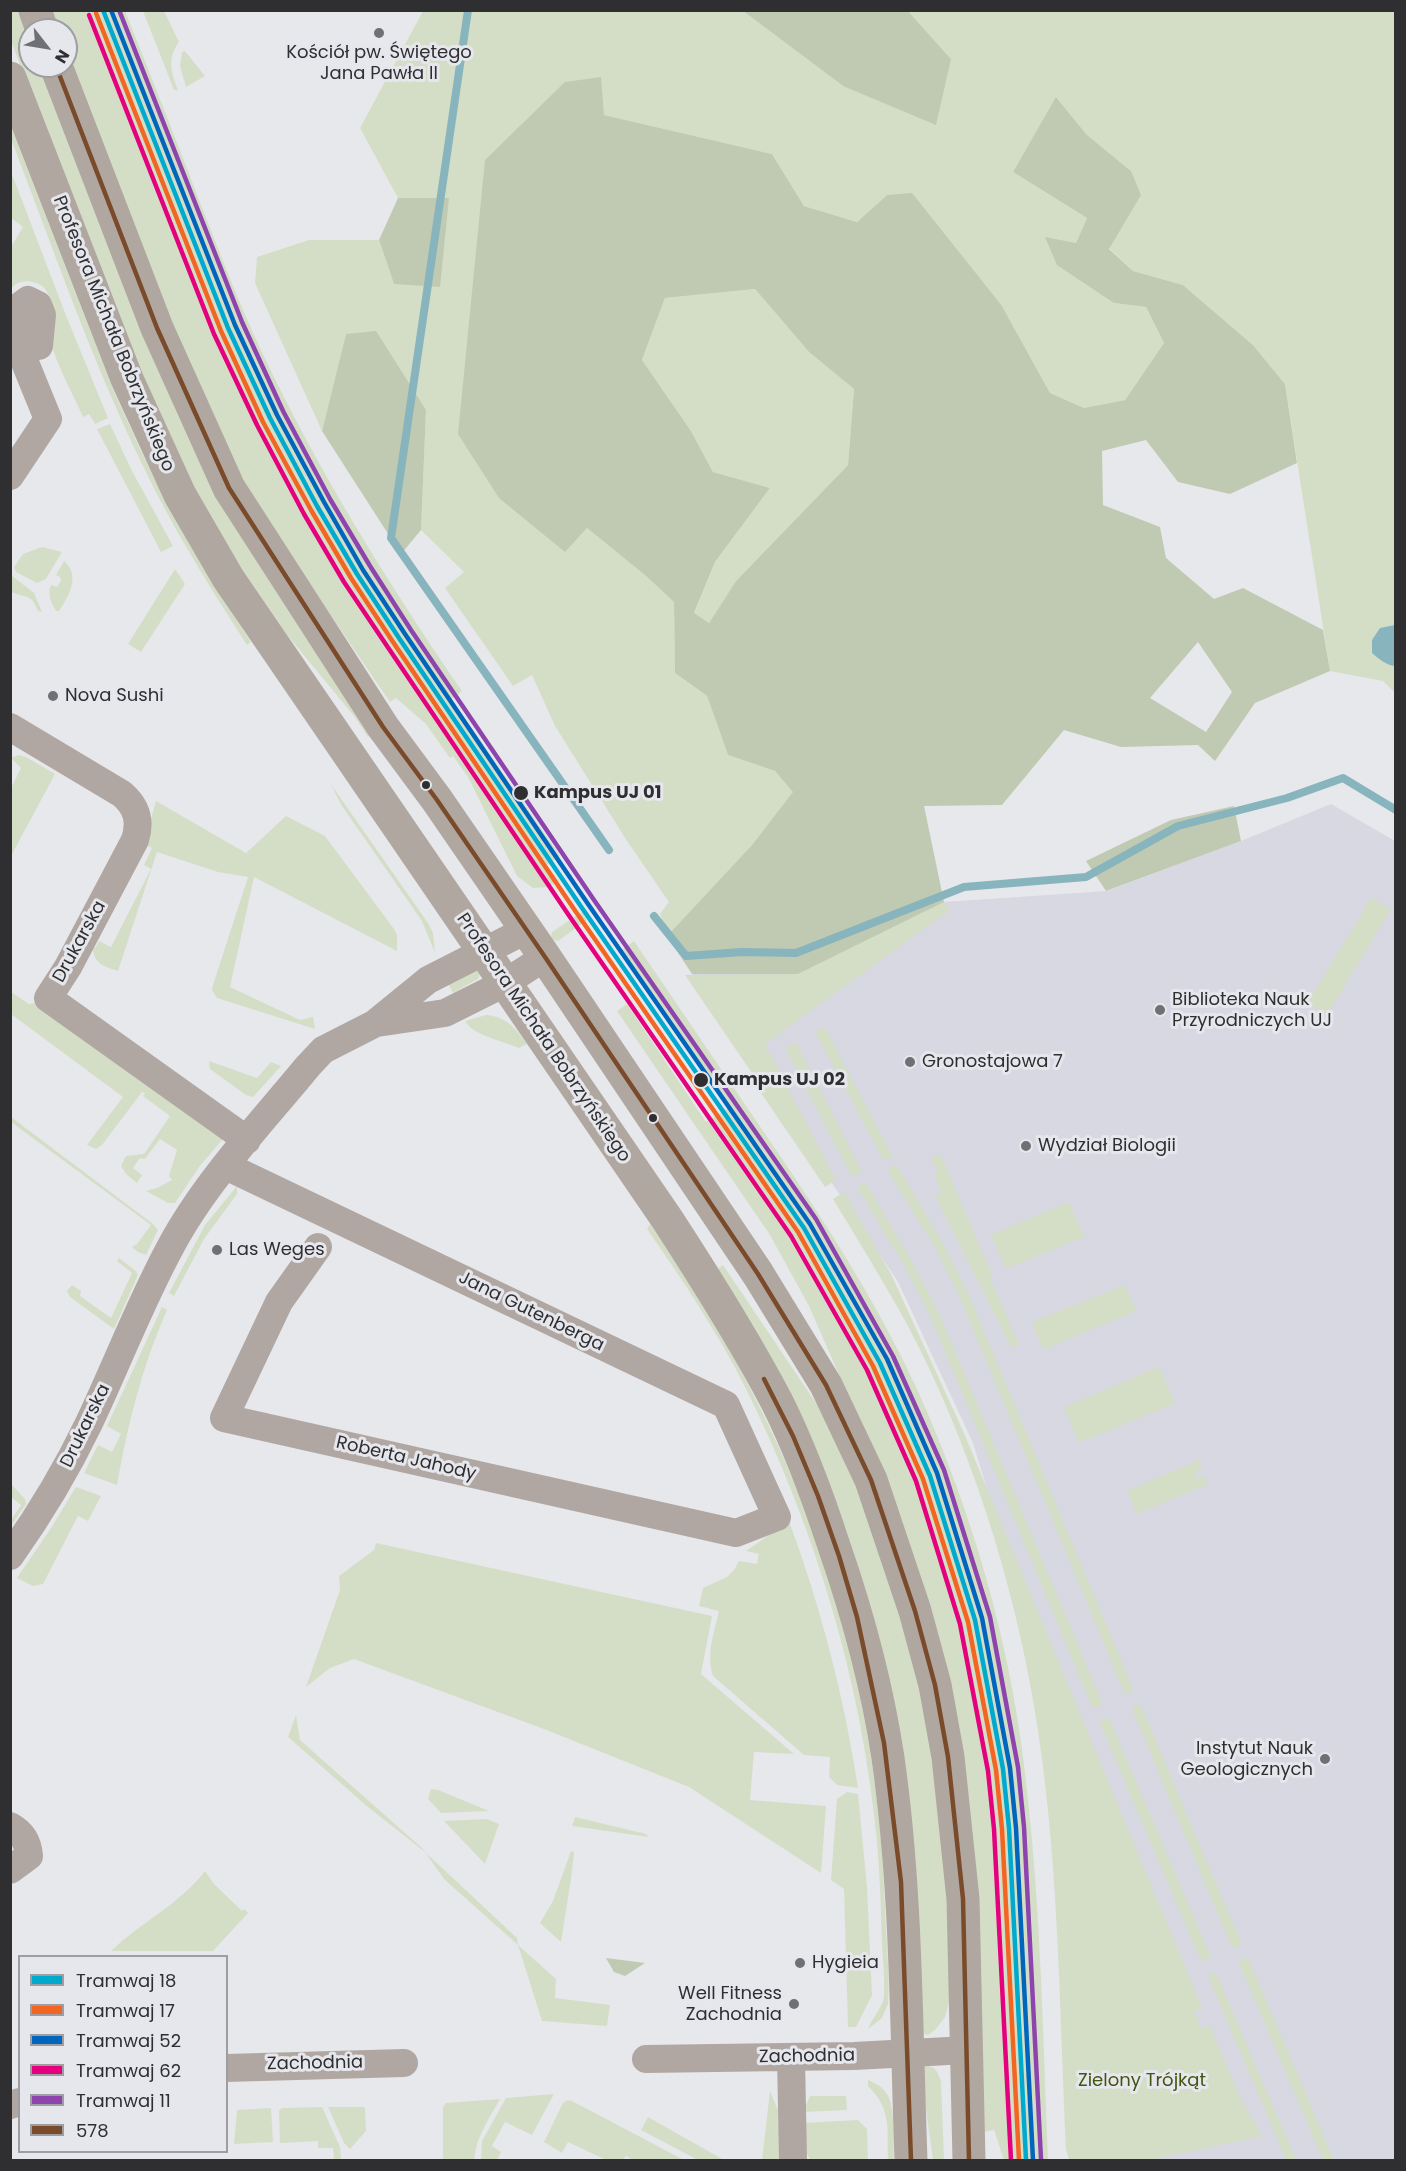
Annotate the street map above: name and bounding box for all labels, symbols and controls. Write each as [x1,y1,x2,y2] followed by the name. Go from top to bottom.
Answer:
[18,18,78,78] north arrow
[372,26,386,40] marker: Kościół pw. Świętego Jana Pawła II
[286,42,472,84] place label: Kościół pw. Świętego Jana Pawła II
[49,45,75,68] text: N
[48,193,178,475] street label: Profesora Michała Bobrzyńskiego
[65,685,164,707] place label: Nova Sushi
[46,689,60,703] marker: Nova Sushi
[420,779,432,791] unlabelled marker
[534,782,661,804] place label: Kampus UJ 01
[512,784,530,802] marker: Kampus UJ 01
[49,897,111,987] street label: Drukarska
[451,909,635,1167] street label: Profesora Michała Bobrzyńskiego
[1172,989,1332,1032] place label: Biblioteka Nauk Przyrodniczych UJ
[1153,1003,1167,1017] marker: Biblioteka Nauk Przyrodniczych UJ
[922,1051,1063,1073] place label: Gronostajowa 7
[903,1055,917,1069] marker: Gronostajowa 7
[714,1069,845,1091] place label: Kampus UJ 02
[692,1071,710,1089] marker: Kampus UJ 02
[647,1112,659,1124] unlabelled marker
[1038,1135,1176,1157] place label: Wydział Biologii
[1019,1139,1033,1153] marker: Wydział Biologii
[229,1239,325,1261] place label: Las Weges
[210,1243,224,1257] marker: Las Weges
[455,1267,607,1357] street label: Jana Gutenberga
[57,1381,115,1471] street label: Drukarska
[334,1432,478,1486] street label: Roberta Jahody
[1181,1738,1313,1780] place label: Instytut Nauk Geologicznych
[1318,1752,1332,1766] marker: Instytut Nauk Geologicznych
[812,1952,879,1974] place label: Hygieia
[18,1955,228,2153] legend
[793,1956,807,1970] marker: Hygieia
[76,1968,176,1993] text: Tramwaj 18
[678,1983,782,2026] place label: Well Fitness Zachodnia
[787,1997,801,2011] marker: Well Fitness Zachodnia
[76,1998,175,2023] text: Tramwaj 17
[76,2028,181,2053] text: Tramwaj 52
[759,2045,855,2069] street label: Zachodnia
[267,2052,363,2076] street label: Zachodnia
[76,2058,181,2083] text: Tramwaj 62
[1078,2070,1206,2092] park label: Zielony Trójkąt
[76,2088,171,2113] text: Tramwaj 11
[76,2118,109,2143] text: 578

